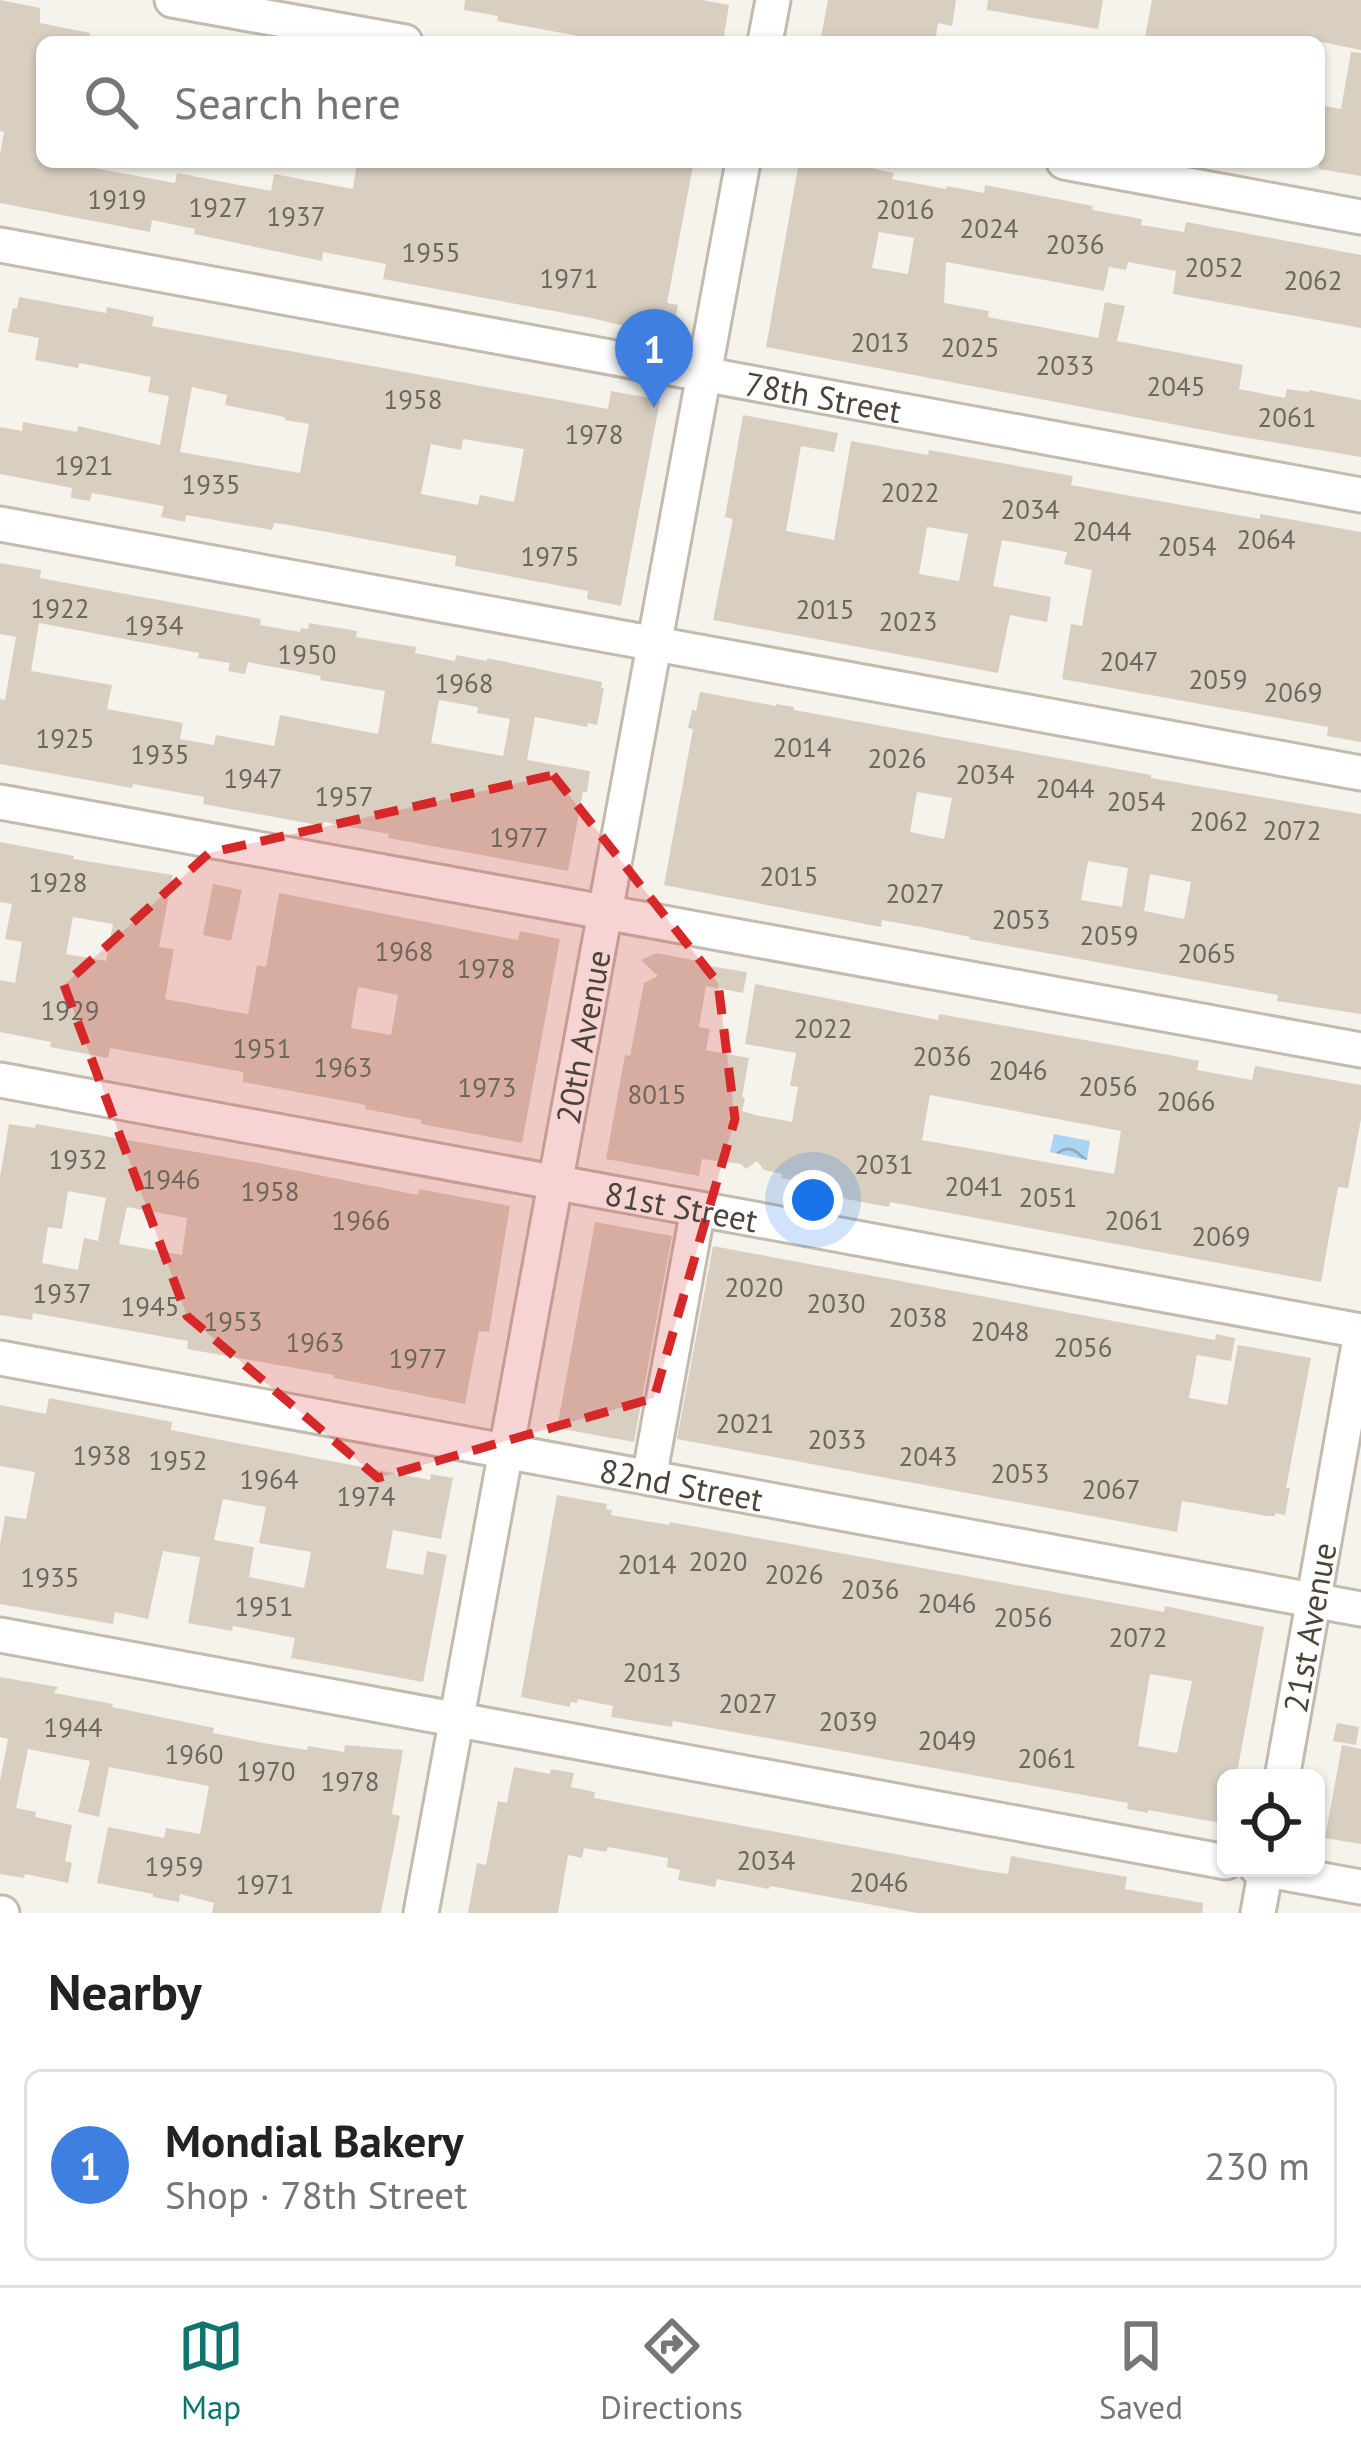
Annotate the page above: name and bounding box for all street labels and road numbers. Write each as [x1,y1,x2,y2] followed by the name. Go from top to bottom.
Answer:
[741,361,905,432] street label: 78th Street
[545,946,619,1127] street label: 20th Avenue
[602,1171,761,1241] street label: 81st Street
[596,1448,767,1520] street label: 82nd Street
[1273,1539,1345,1716] street label: 21st Avenue

